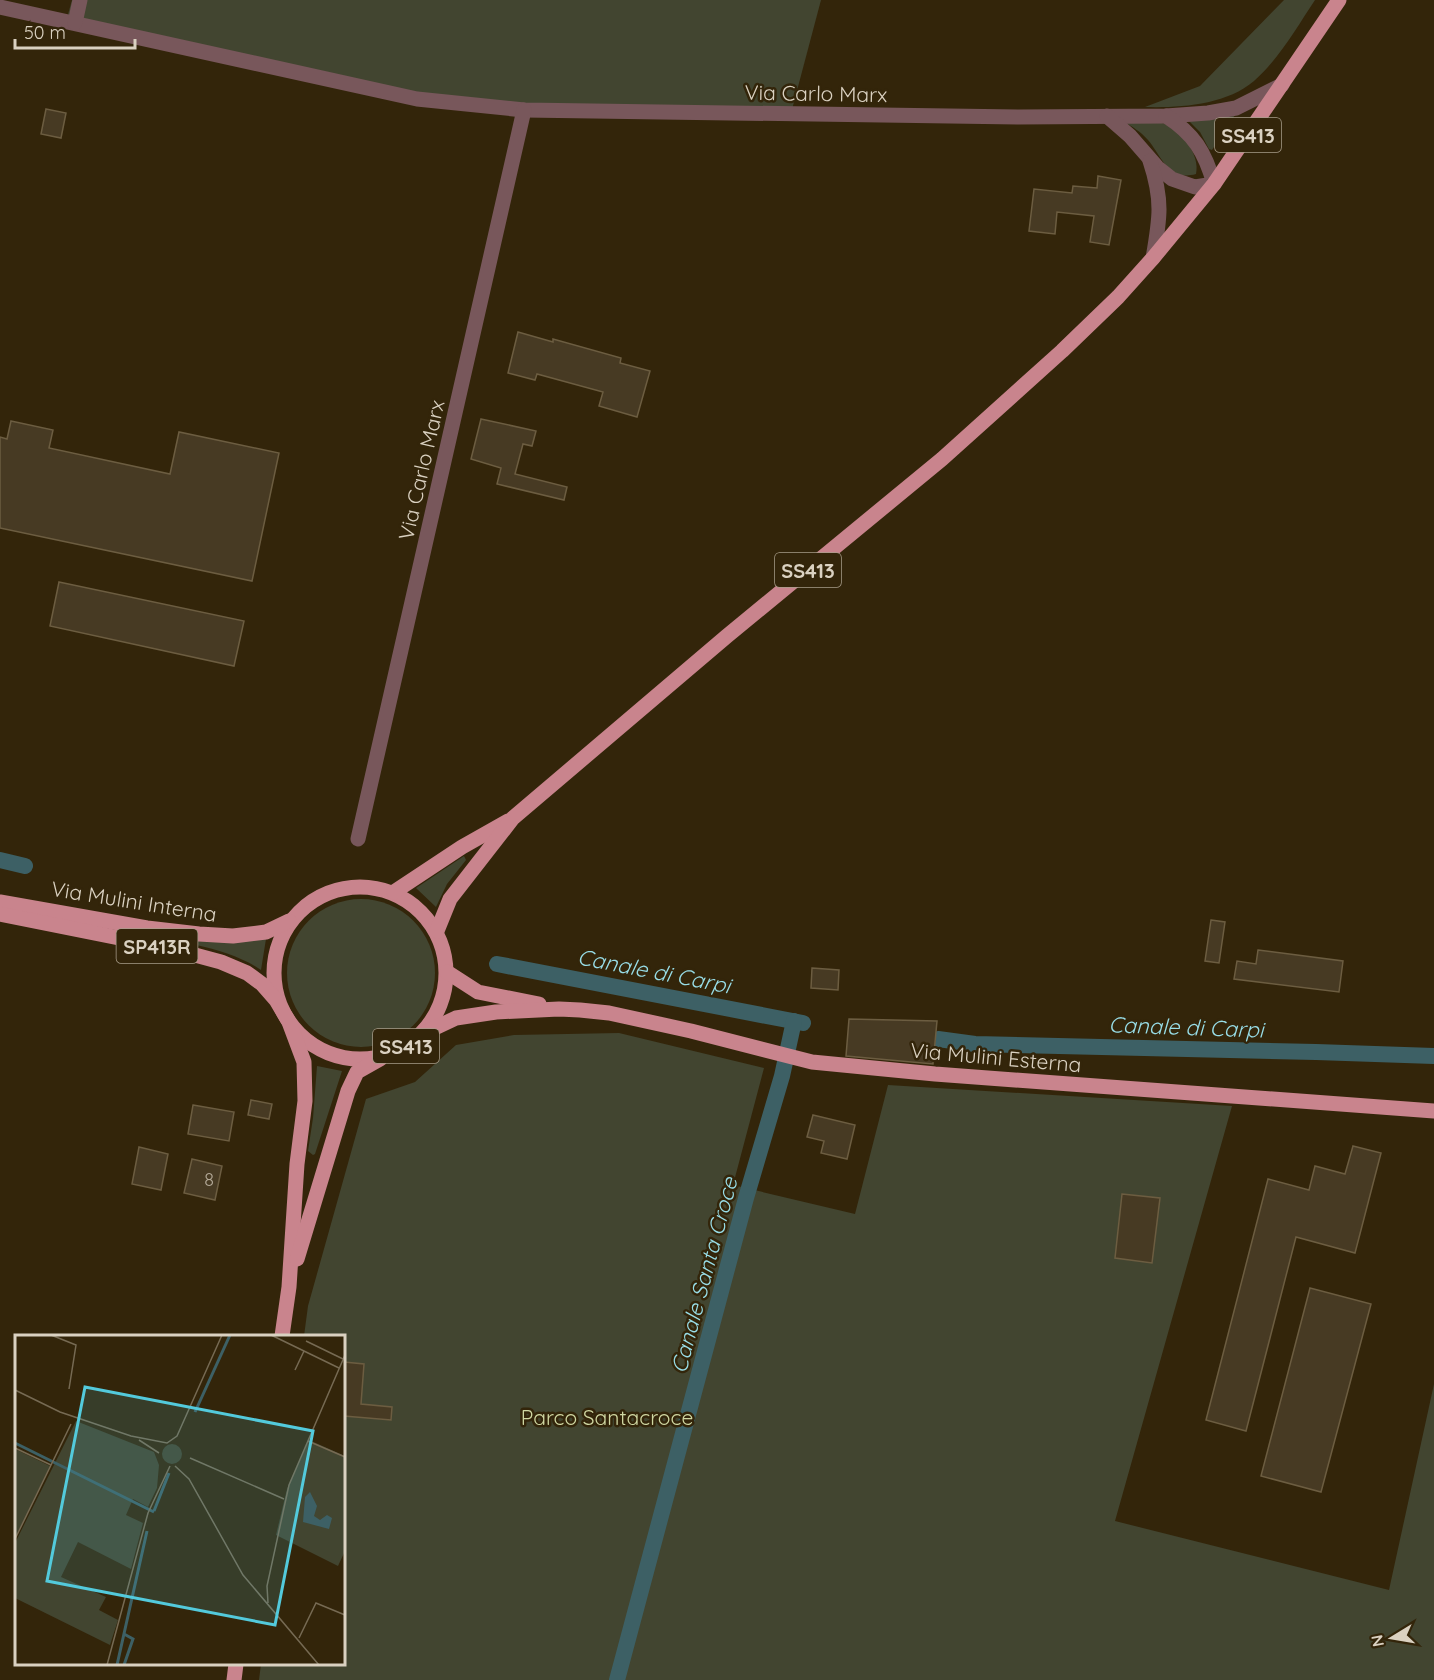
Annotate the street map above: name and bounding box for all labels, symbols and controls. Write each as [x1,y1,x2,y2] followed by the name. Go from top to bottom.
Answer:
[15,12,135,50] scale bar
[24,21,66,44] text: 50 m
[744,79,888,107] street label: Via Carlo Marx
[1215,118,1281,152] road number: SS413
[392,397,450,543] street label: Via Carlo Marx
[775,553,841,587] road number: SS413
[49,875,219,927] street label: Via Mulini Interna
[116,929,198,963] road number: SP413R
[575,942,735,1000] water label: Canale di Carpi
[1108,1010,1266,1044] water label: Canale di Carpi
[373,1029,439,1063] road number: SS413
[909,1037,1083,1077] street label: Via Mulini Esterna
[204,1168,214,1191] house number: 8
[664,1172,744,1376] water label: Canale Santa Croce
[15,1335,345,1665] inset map
[521,1404,693,1430] park label: Parco Santacroce
[1362,1608,1422,1668] north arrow
[1366,1633,1388,1649] text: N

